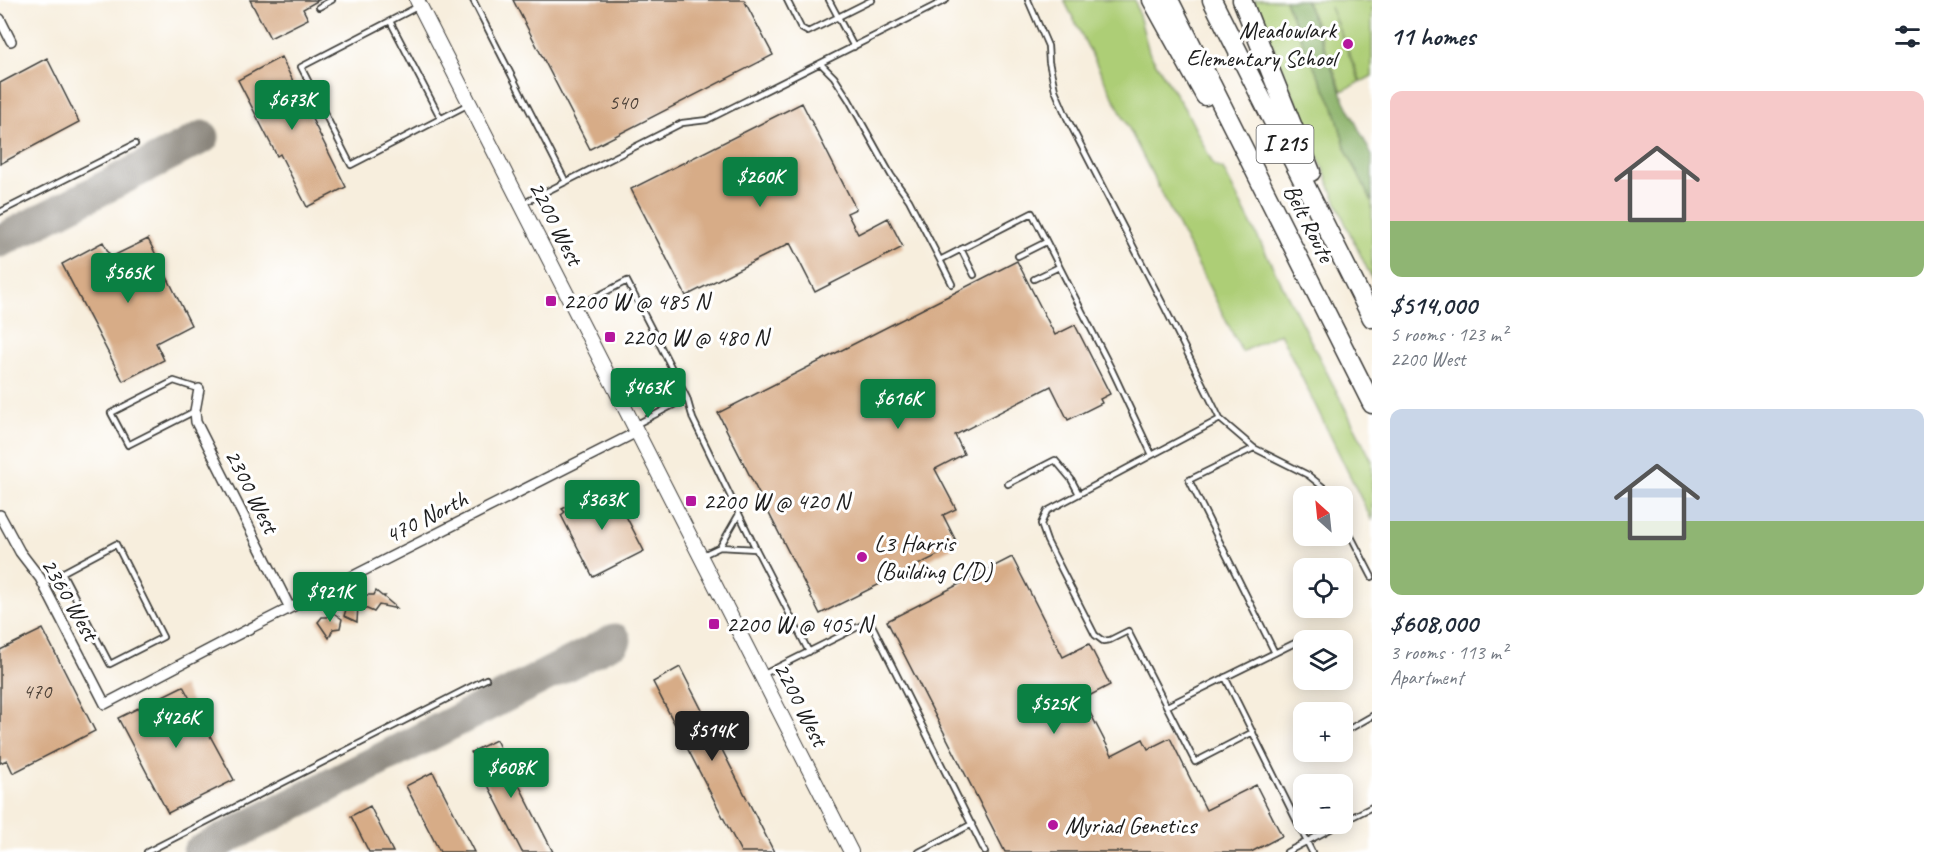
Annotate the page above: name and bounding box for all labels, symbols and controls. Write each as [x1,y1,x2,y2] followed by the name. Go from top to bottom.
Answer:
[1186,15,1340,73] place label: Meadowlark Elementary School
[1390,20,1475,53] text: 11 homes
[1891,20,1924,53] icon: filters
[1341,37,1355,51] marker: Meadowlark Elementary School
[250,80,334,131] pin: $673K
[269,87,315,112] text: $673K
[609,89,639,115] house number: 540
[1256,125,1314,163] road number: I 215
[1603,130,1711,238] icon: home
[718,157,802,208] pin: $260K
[737,164,783,189] text: $260K
[522,176,591,272] street label: 2200 West
[1277,179,1342,269] street label: Belt Route
[86,253,170,304] pin: $565K
[105,260,151,285] text: $565K
[563,286,713,316] place label: 2200 W @ 485 N
[1390,289,1477,322] text: $514,000
[544,294,558,308] marker: 2200 W @ 485 N
[622,322,772,352] place label: 2200 W @ 480 N
[1390,322,1507,347] text: 5 rooms · 123 m²
[603,330,617,344] marker: 2200 W @ 480 N
[1390,347,1465,372] text: 2200 West
[606,368,690,419] pin: $463K
[625,375,671,400] text: $463K
[856,379,940,430] pin: $616K
[875,386,922,411] text: $616K
[218,444,287,540] street label: 2300 West
[1603,448,1711,556] icon: home
[560,480,644,531] pin: $363K
[380,483,473,550] street label: 470 North
[703,486,853,516] place label: 2200 W @ 420 N
[1293,486,1353,546] north arrow
[1293,486,1353,834] map controls
[579,487,625,512] text: $363K
[684,494,698,508] marker: 2200 W @ 420 N
[874,528,993,586] place label: L3 Harris (Building C/D)
[855,550,869,564] marker: L3 Harris (Building C/D)
[34,552,107,647] street label: 2360 West
[1293,558,1353,618] button: locate
[288,572,372,623] pin: $921K
[307,579,353,604] text: $921K
[1390,607,1478,640] text: $608,000
[726,609,876,639] place label: 2200 W @ 405 N
[707,617,721,631] marker: 2200 W @ 405 N
[1293,630,1353,690] button: layers
[1390,640,1507,665] text: 3 rooms · 113 m²
[767,657,836,753] street label: 2200 West
[1390,665,1463,690] text: Apartment
[23,678,53,704] house number: 470
[1012,684,1096,735] pin: $525K
[1031,691,1077,716] text: $525K
[134,698,218,749] pin: $426K
[1293,702,1353,762] button: +
[153,705,199,730] text: $426K
[670,711,754,762] pin: $514K
[689,718,735,743] text: $514K
[469,748,553,799] pin: $608K
[488,755,534,780] text: $608K
[1293,774,1353,834] button: −
[1065,810,1199,840] place label: Myriad Genetics
[1046,818,1060,832] marker: Myriad Genetics

